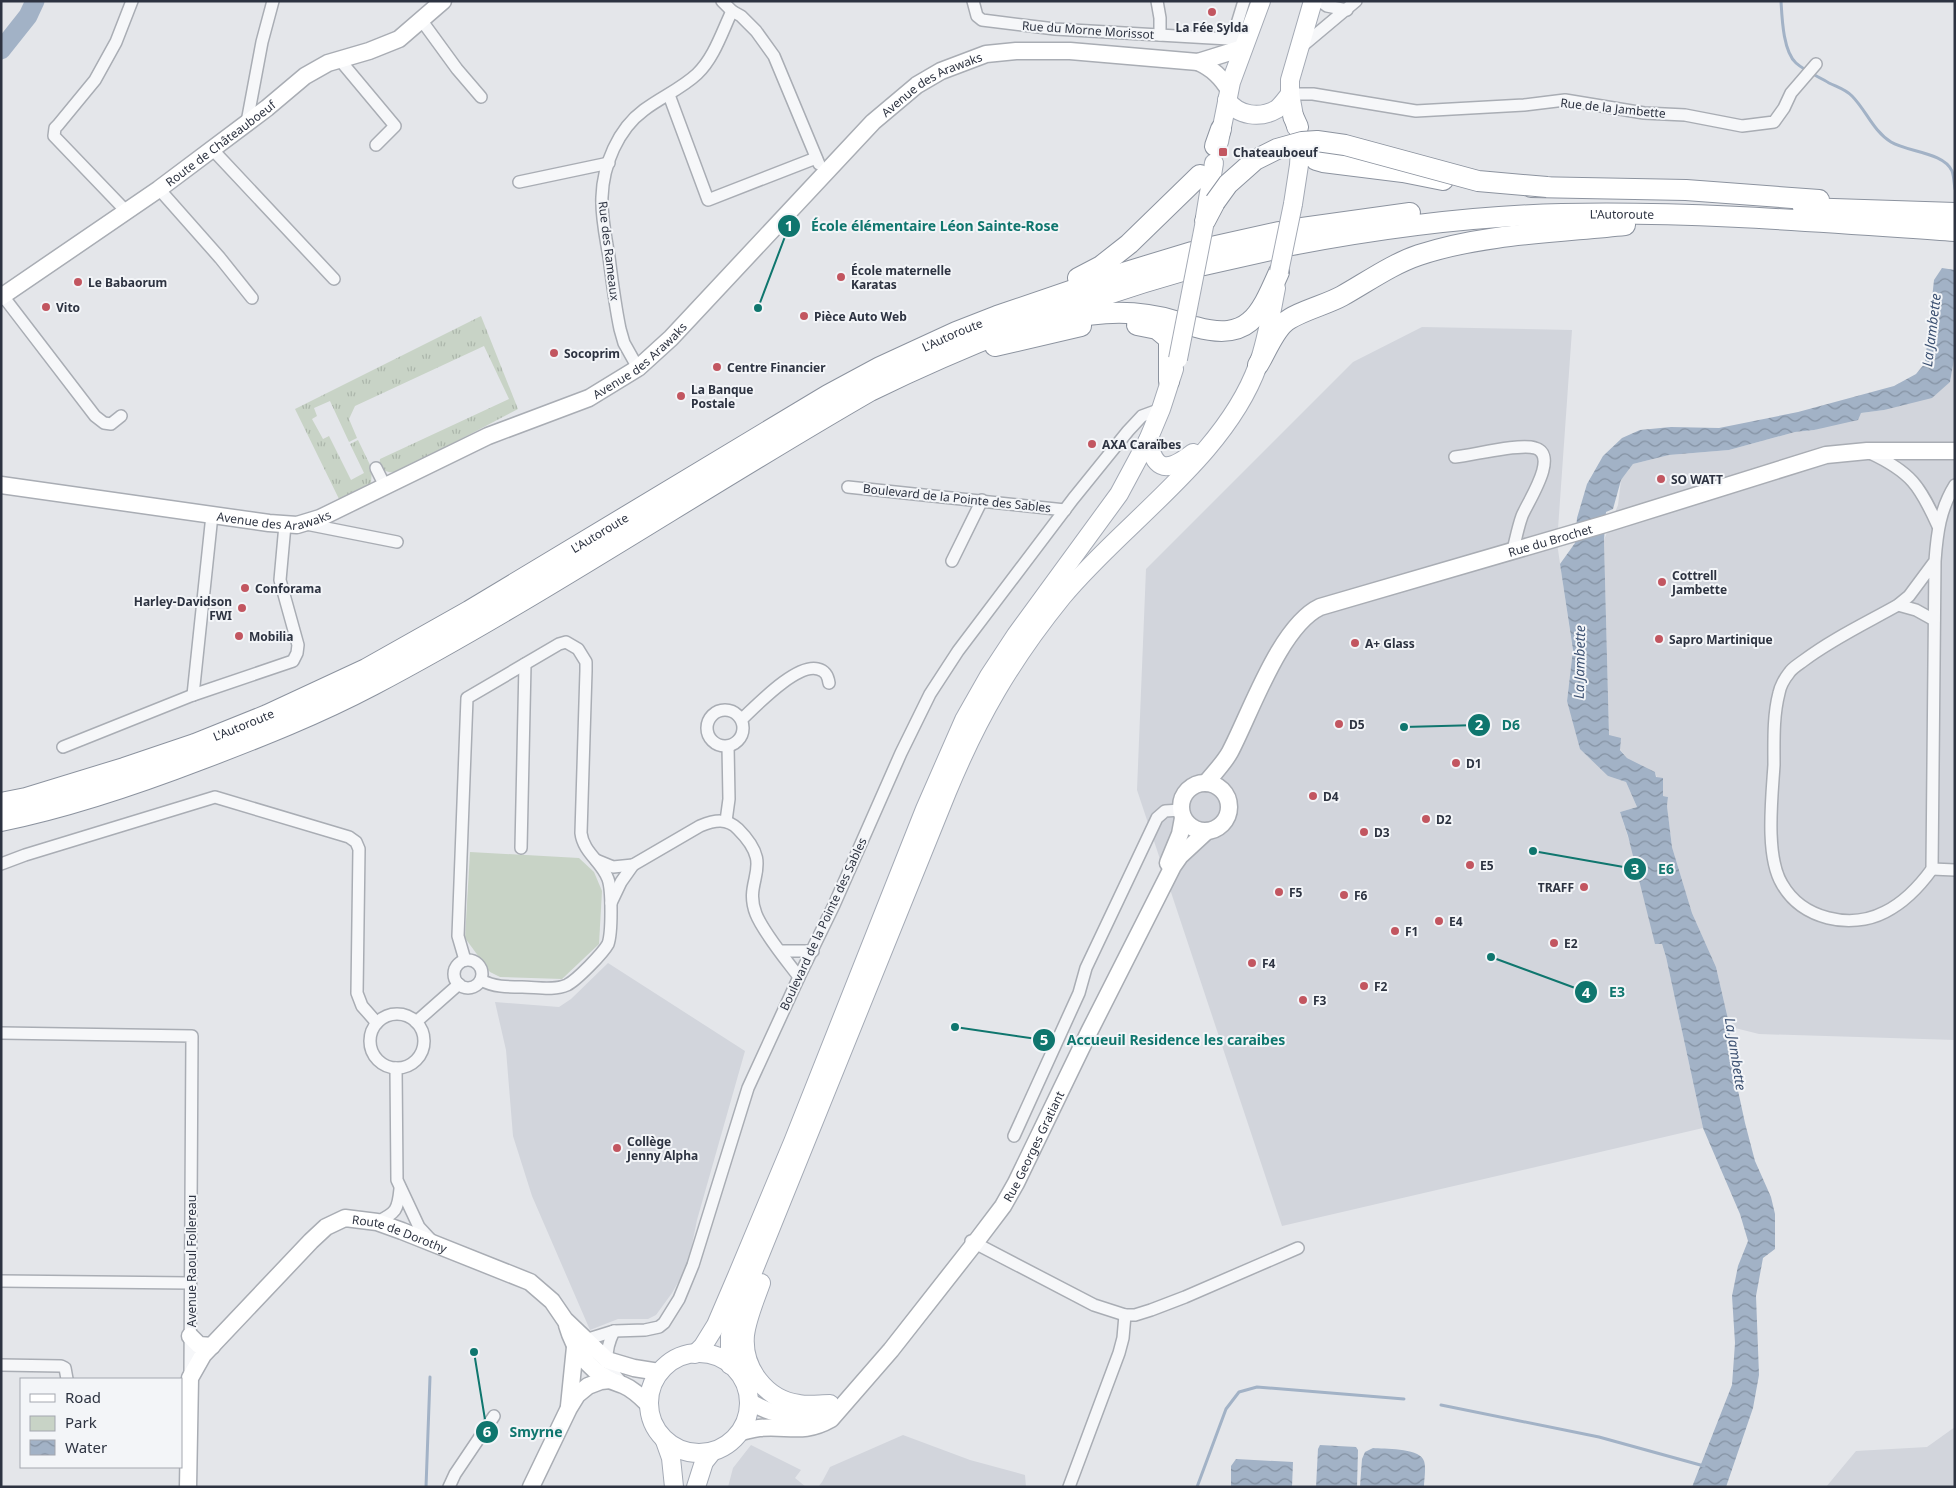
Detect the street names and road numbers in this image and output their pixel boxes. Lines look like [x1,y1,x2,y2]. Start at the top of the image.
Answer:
street label: Rue du Morne Morissot [1021,17,1155,43]
street label: Avenue des Arawaks [877,48,985,120]
street label: Rue de la Jambette [1560,94,1667,122]
street label: Route de Châteauboeuf [162,95,280,190]
street label: Rue des Rameaux [594,200,624,303]
street label: L'Autoroute [1590,205,1655,222]
street label: L'Autoroute [919,314,985,355]
street label: Avenue des Arawaks [589,318,691,402]
street label: Boulevard de la Pointe des Sables [862,480,1052,516]
street label: Avenue des Arawaks [216,505,334,534]
street label: L'Autoroute [567,509,631,556]
street label: Rue du Brochet [1506,520,1595,560]
street label: L'Autoroute [210,704,277,744]
street label: Boulevard de la Pointe des Sables [775,835,871,1013]
street label: Rue Georges Gratiant [999,1087,1068,1205]
street label: Avenue Raoul Follereau [183,1195,200,1327]
street label: Route de Dorothy [351,1210,451,1257]

